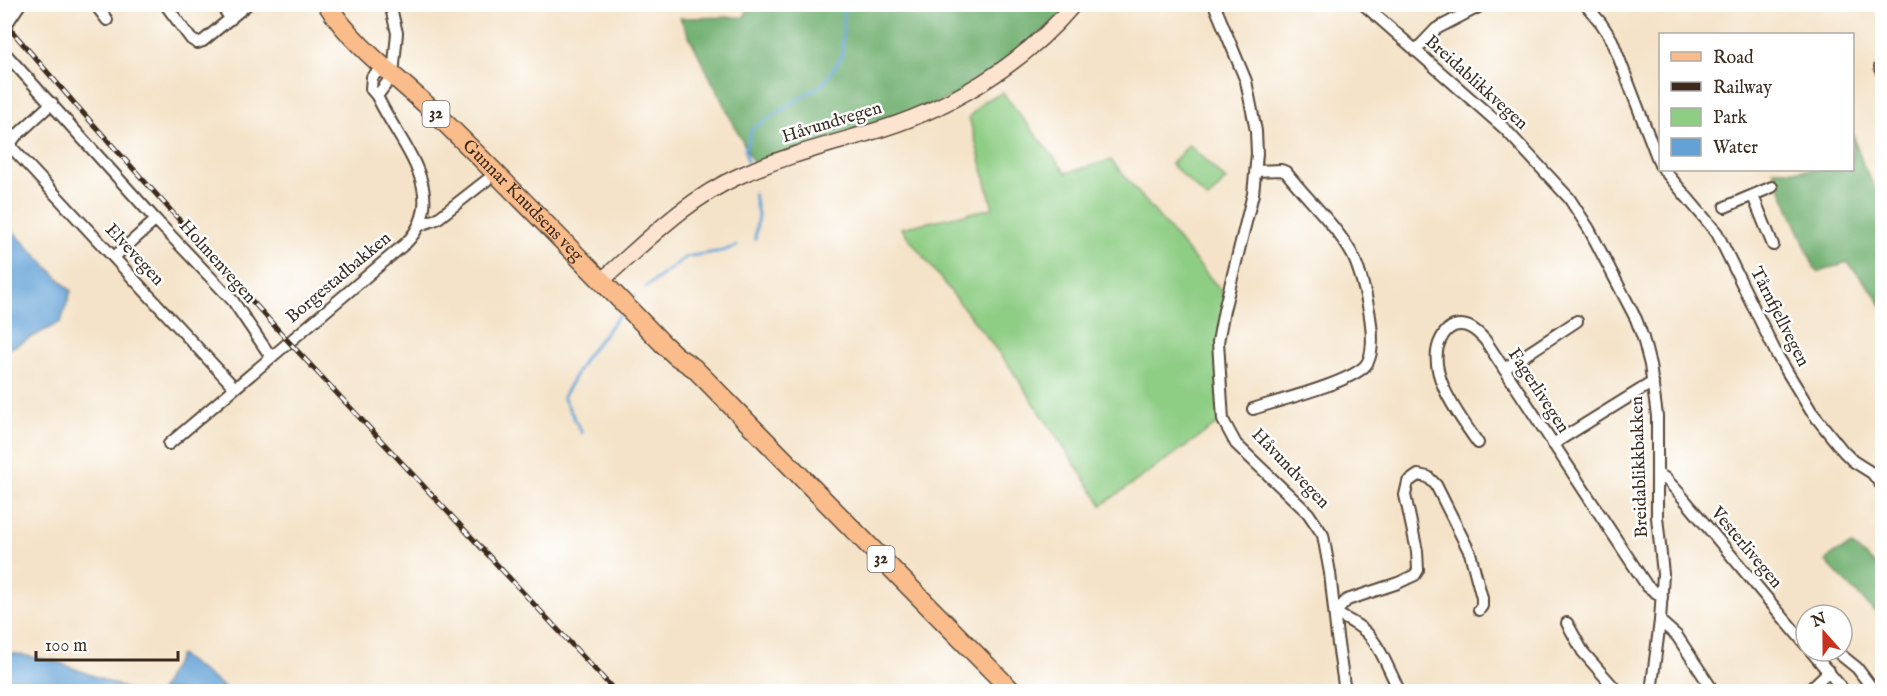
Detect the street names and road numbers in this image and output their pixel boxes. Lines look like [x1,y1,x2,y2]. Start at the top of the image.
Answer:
street label: Breidablikkvegen [1420,31,1533,136]
street label: Håvundvegen [779,97,885,149]
road number: 32 [422,101,450,127]
street label: Gunnar Knudsens veg [457,135,588,267]
street label: Holmenvegen [173,215,261,309]
street label: Elvevegen [99,219,169,291]
street label: Borgestadbakken [282,227,397,329]
street label: Tårnfjellvegen [1744,263,1814,371]
street label: Fagerlivegen [1502,344,1574,438]
street label: Breidablikkbakken [1626,395,1654,538]
street label: Håvundvegen [1246,424,1334,514]
street label: Vesterlivegen [1704,502,1787,594]
road number: 32 [868,546,894,572]

